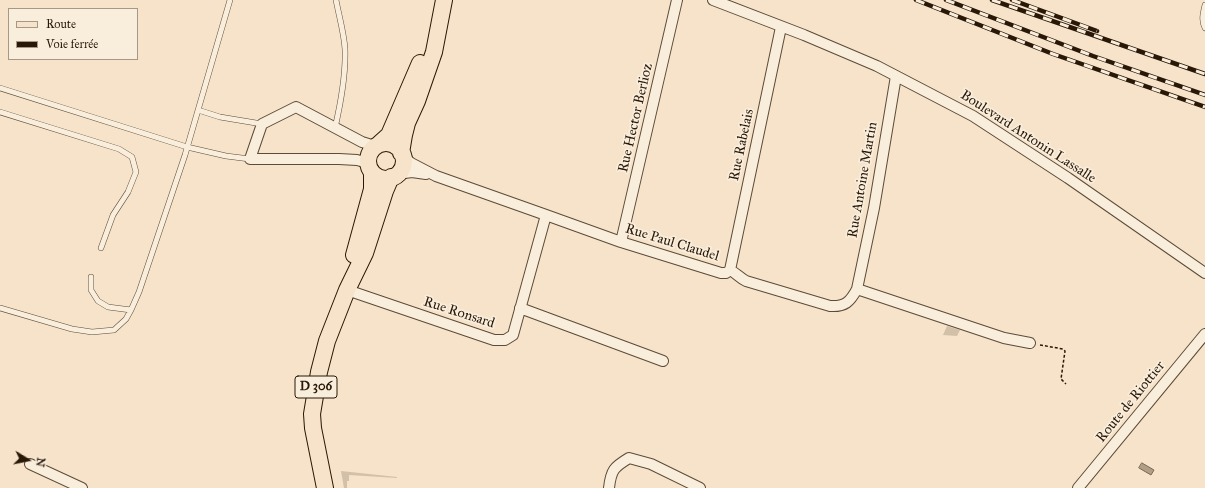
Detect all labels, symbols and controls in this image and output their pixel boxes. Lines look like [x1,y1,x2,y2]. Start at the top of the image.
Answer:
legend [8,8,138,60]
text: Route [46,17,76,31]
text: Voie ferrée [46,37,98,51]
street label: Rue Hector Berlioz [615,62,657,174]
street label: Boulevard Antonin Lassalle [957,87,1099,187]
street label: Rue Rabelais [726,108,758,182]
street label: Rue Antoine Martin [845,121,881,239]
street label: Rue Paul Claudel [623,221,721,265]
street label: Rue Ronsard [421,294,497,332]
street label: Route de Riottier [1093,358,1169,446]
road number: D 306 [295,376,337,398]
north arrow [8,440,48,480]
text: N [33,456,48,468]

